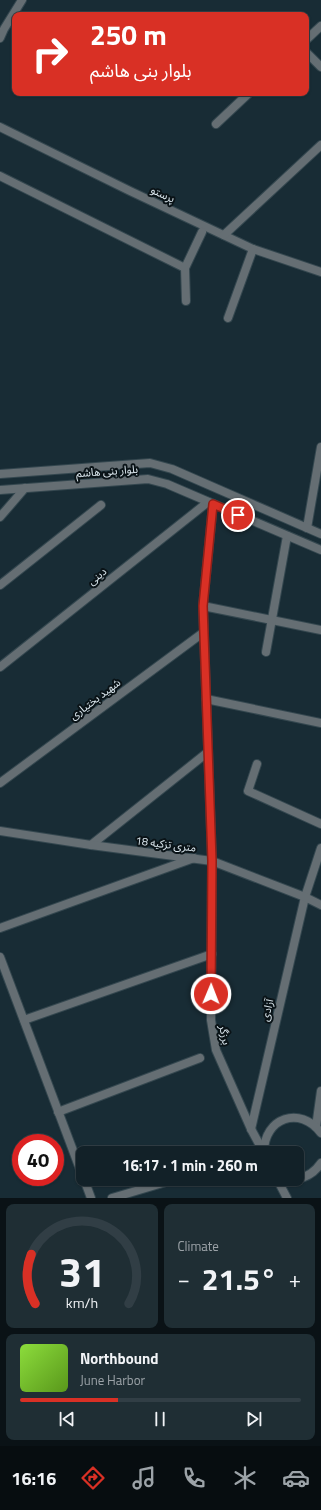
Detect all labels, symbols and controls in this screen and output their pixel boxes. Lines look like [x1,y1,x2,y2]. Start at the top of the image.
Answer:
text: 250 m [90,13,167,56]
icon: right [24,28,76,80]
text: بلوار بنی هاشم [90,57,192,84]
street label: پرستو [148,181,178,207]
street label: بلوار بنی هاشم [75,461,139,482]
pin [221,498,255,532]
icon: arrive [227,504,249,526]
street label: دینی [84,563,110,589]
street label: شهید بختیاری [66,674,124,724]
street label: 18 متری تزکیه [135,832,197,856]
position arrow [190,973,232,1015]
street label: آزادی [257,996,278,1023]
street label: برزگر [215,1023,235,1046]
speed limit sign: 40 [12,1134,64,1186]
text: 16:17 · 1 min · 260 m [122,1154,258,1177]
text: Climate [178,1236,219,1256]
text: 31 [58,1240,105,1303]
text: 21.5° [202,1256,277,1302]
text: − [178,1262,190,1296]
text: + [289,1262,301,1296]
text: km/h [66,1292,98,1314]
text: Northbound [80,1347,159,1370]
text: June Harbor [80,1370,145,1390]
icon: previous [56,1408,78,1430]
icon: pause [149,1408,171,1430]
icon: next [243,1408,265,1430]
icon: directions [79,1464,107,1492]
icon: music [130,1464,158,1492]
icon: phone [180,1464,208,1492]
icon: climate [231,1464,259,1492]
icon: car [282,1464,310,1492]
text: 16:16 [11,1465,56,1492]

